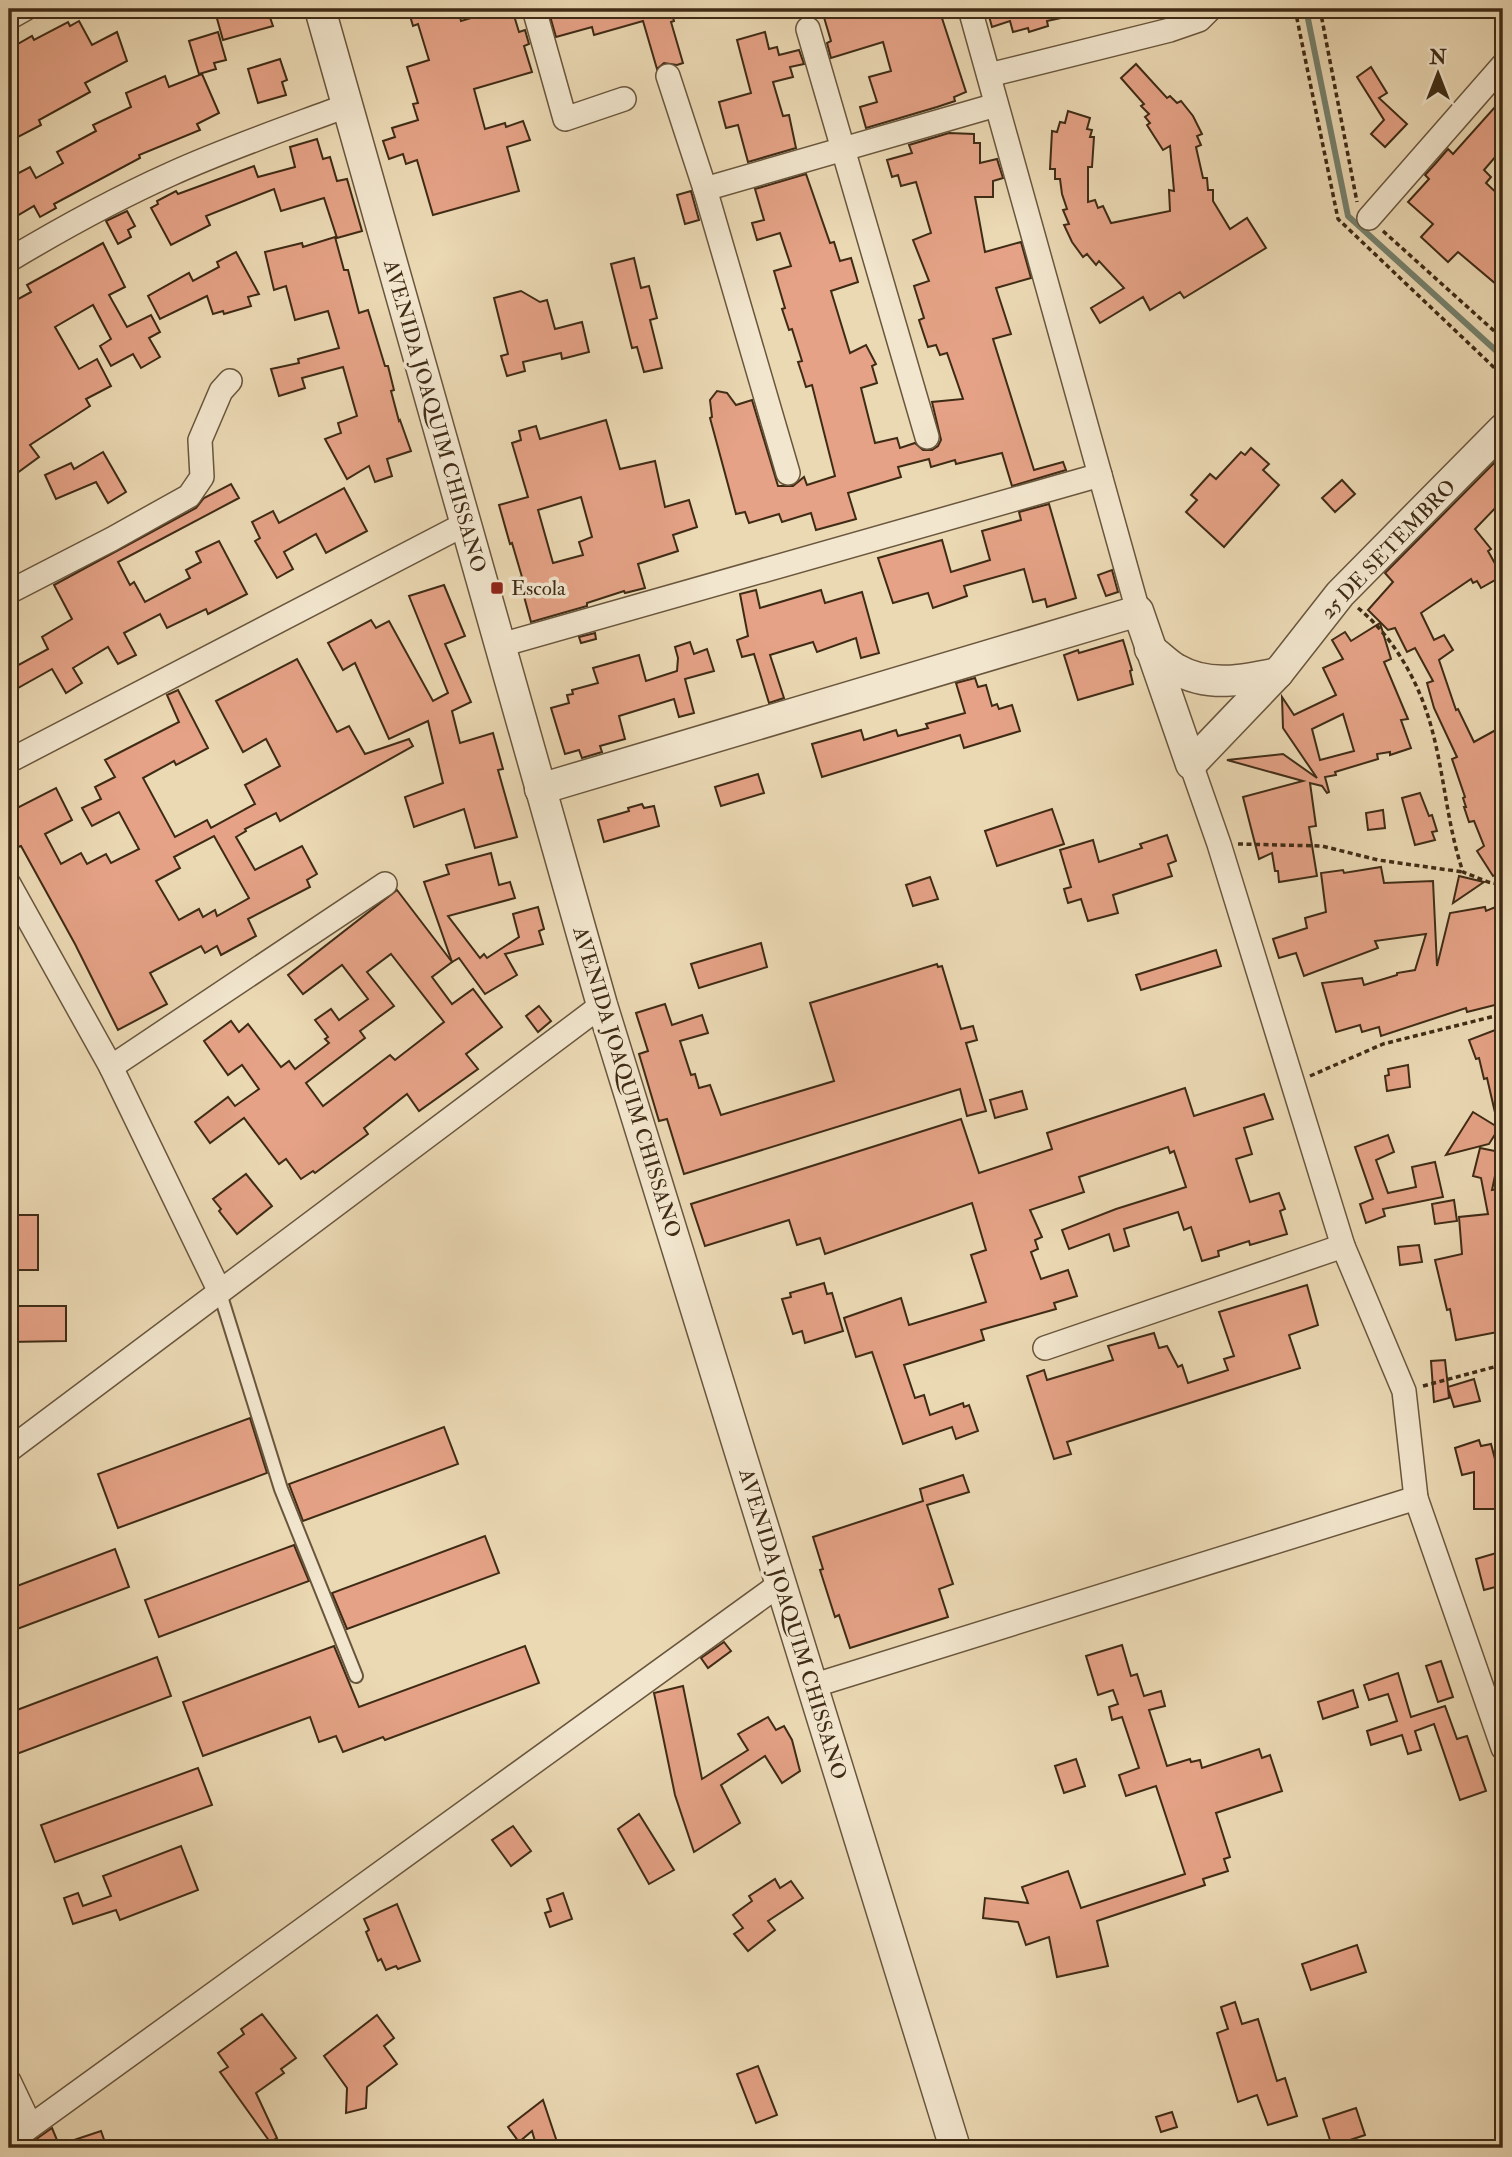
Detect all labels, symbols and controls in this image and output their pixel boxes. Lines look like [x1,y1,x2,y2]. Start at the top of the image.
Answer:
north arrow [1404,38,1474,108]
text: N [1428,46,1447,70]
street label: AVENIDA JOAQUIM CHISSANO [377,256,492,576]
street label: 25 DE SETEMBRO [1315,474,1462,625]
place label: Escola [511,575,566,602]
marker: Escola [489,580,505,596]
street label: AVENIDA JOAQUIM CHISSANO [566,922,687,1241]
street label: AVENIDA JOAQUIM CHISSANO [732,1464,853,1783]

